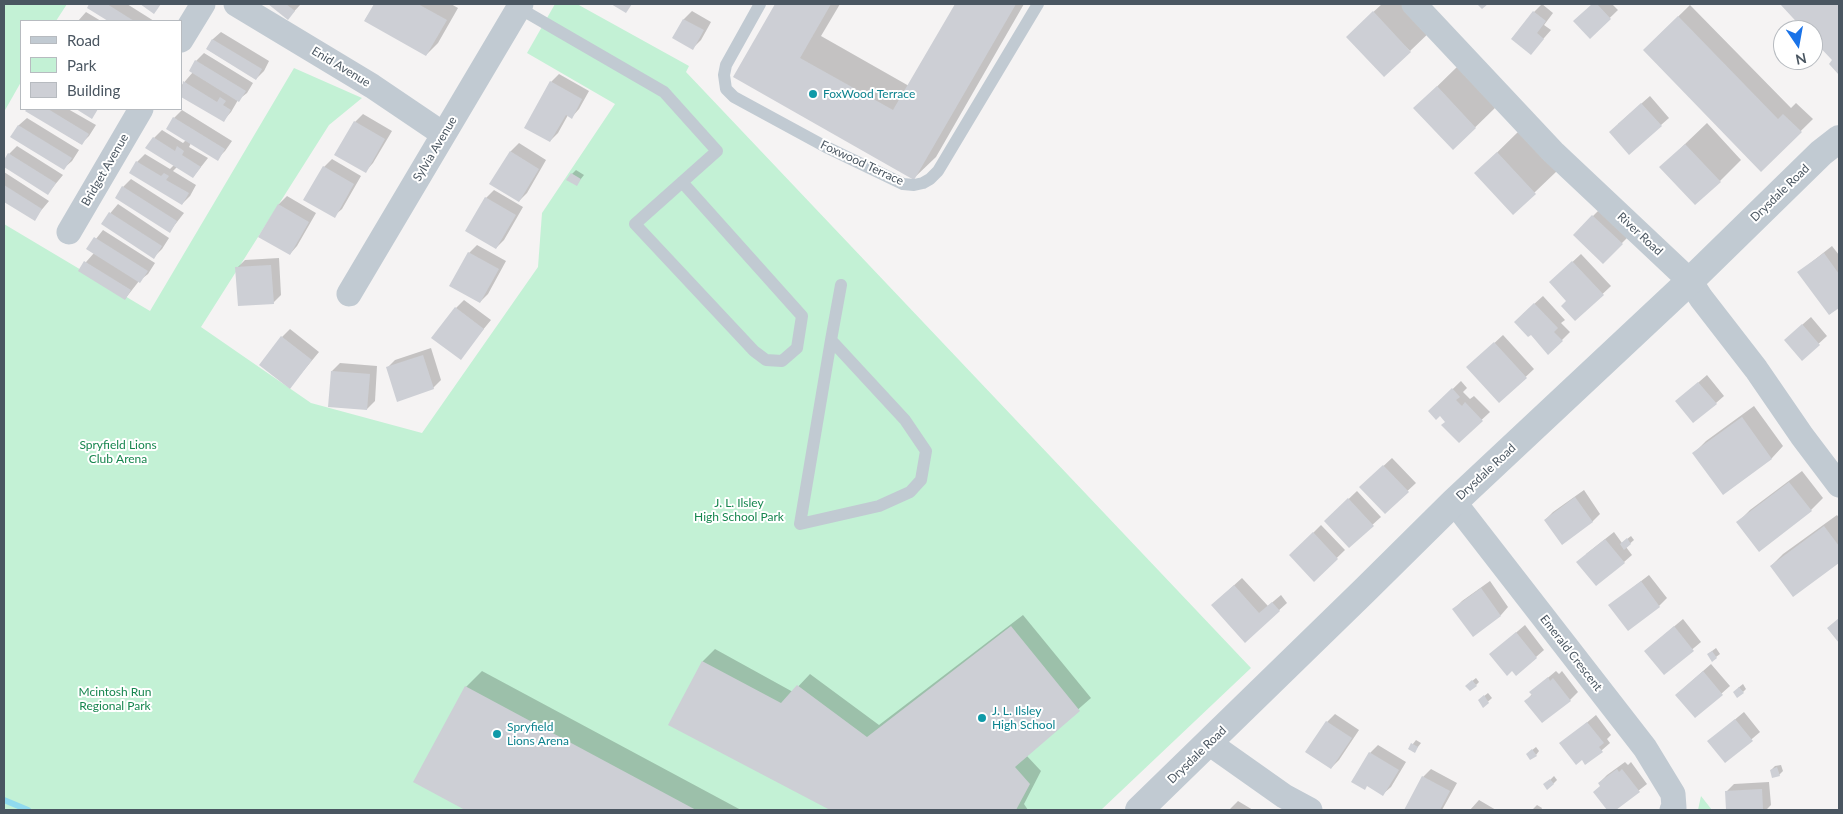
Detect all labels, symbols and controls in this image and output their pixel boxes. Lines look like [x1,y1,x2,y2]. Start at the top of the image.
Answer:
legend [20,20,182,110]
north arrow [1773,20,1823,70]
text: Road [67,31,100,49]
street label: Enid Avenue [309,44,373,90]
text: N [1794,50,1808,69]
text: Park [67,56,96,74]
text: Building [67,81,120,99]
place label: FoxWood Terrace [823,87,915,101]
marker: FoxWood Terrace [807,88,819,100]
street label: Sylvia Avenue [410,114,460,184]
street label: Bridget Avenue [78,131,132,209]
street label: Foxwood Terrace [818,137,906,189]
street label: Drysdale Road [1748,161,1812,225]
street label: River Road [1614,209,1666,259]
park label: Spryfield Lions Club Arena [79,438,157,466]
street label: Drysdale Road [1453,441,1519,503]
park label: J. L. Ilsley High School Park [694,496,784,524]
street label: Emerald Crescent [1537,612,1605,694]
park label: Mcintosh Run Regional Park [79,685,151,713]
place label: J. L. Ilsley High School [992,704,1055,732]
marker: J. L. Ilsley High School [976,712,988,724]
place label: Spryfield Lions Arena [507,720,569,748]
street label: Drysdale Road [1165,723,1229,787]
marker: Spryfield Lions Arena [491,728,503,740]

